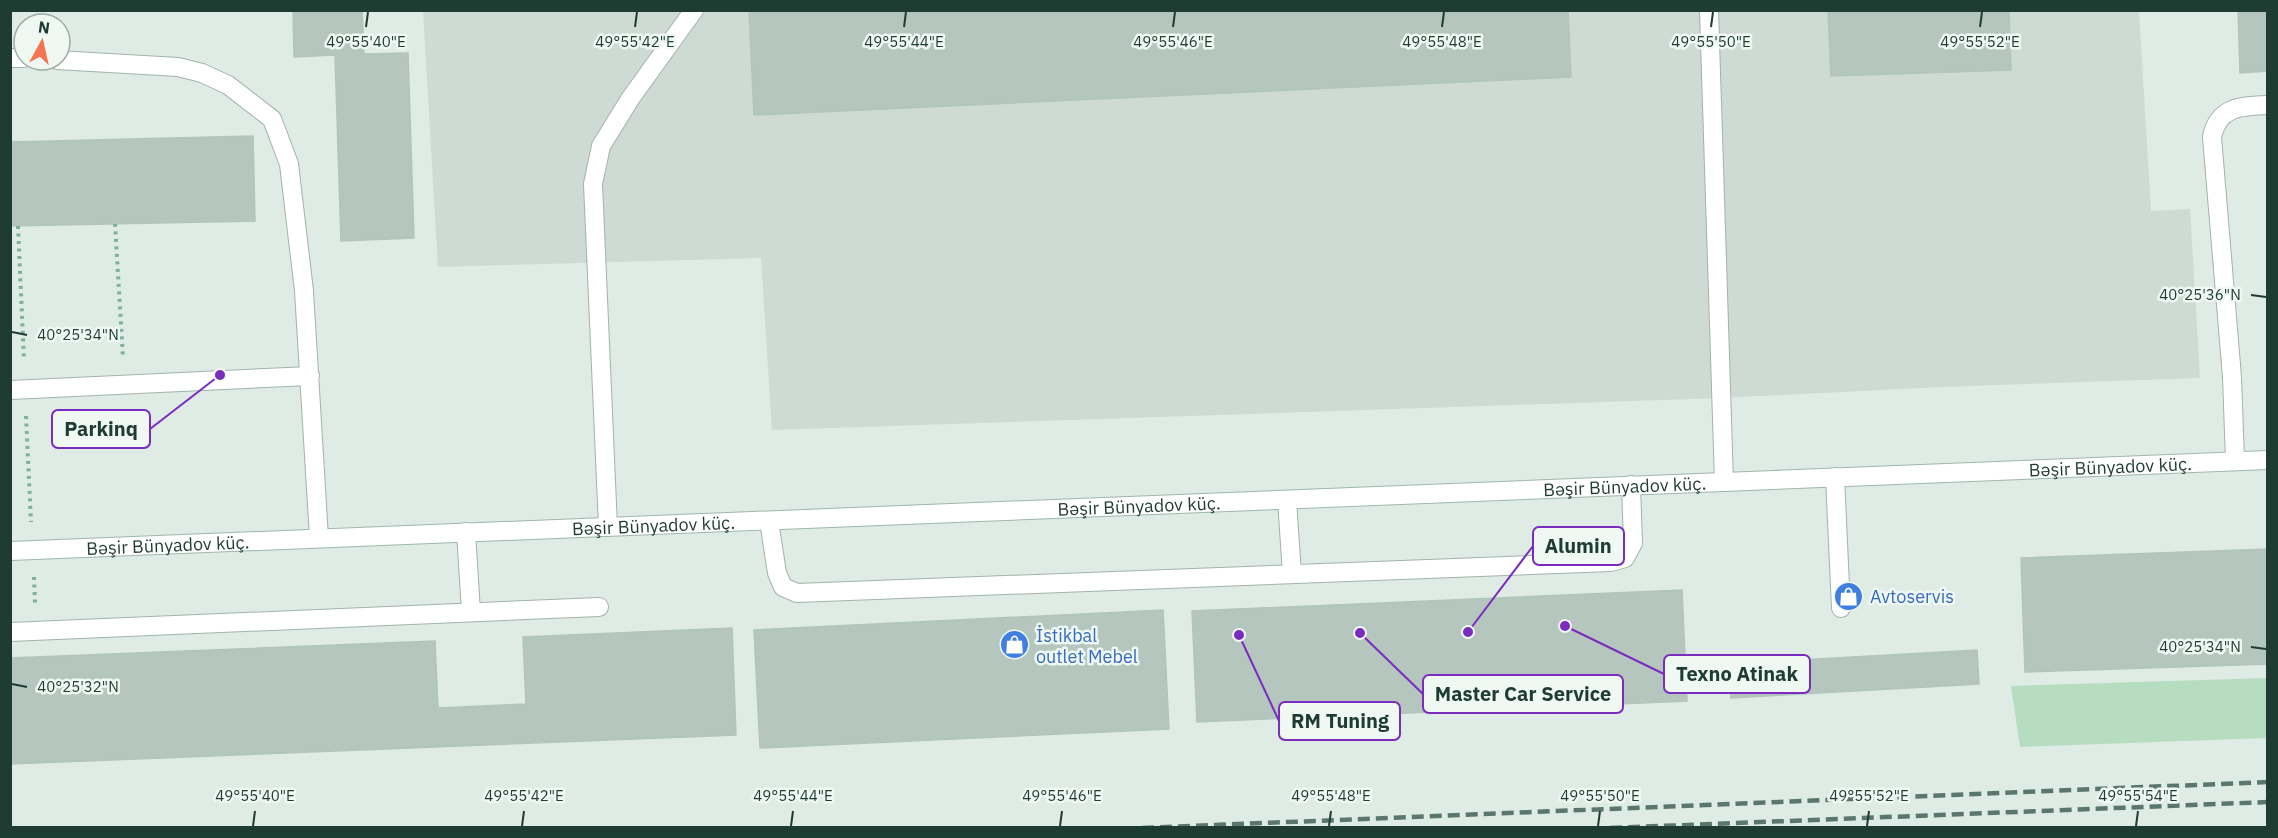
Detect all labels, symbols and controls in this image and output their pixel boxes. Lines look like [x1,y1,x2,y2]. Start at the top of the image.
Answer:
north arrow [12,12,72,72]
text: N [37,16,51,38]
text: 49°55'40"E [326,32,406,51]
text: 49°55'42"E [595,32,675,51]
text: 49°55'44"E [864,32,944,51]
text: 49°55'46"E [1133,32,1213,51]
text: 49°55'48"E [1402,32,1482,51]
text: 49°55'50"E [1671,32,1751,51]
text: 49°55'52"E [1940,32,2020,51]
text: 40°25'36"N [2159,285,2241,304]
text: 40°25'34"N [37,325,119,344]
callout: Parkinq [52,410,150,448]
text: Parkinq [64,415,138,442]
street label: Bəşir Bünyadov küç. [2028,452,2192,481]
street label: Bəşir Bünyadov küç. [1543,471,1707,501]
street label: Bəşir Bünyadov küç. [1057,491,1221,520]
street label: Bəşir Bünyadov küç. [571,510,736,540]
callout: Alumin [1533,527,1624,565]
street label: Bəşir Bünyadov küç. [86,530,250,559]
text: Alumin [1544,532,1612,559]
shop icon: Avtoservis [1833,580,1865,612]
place label: Avtoservis [1870,585,1954,608]
place label: İstikbal outlet Mebel [1036,624,1138,668]
shop icon: İstikbal outlet Mebel [999,629,1031,661]
text: 40°25'34"N [2159,637,2241,656]
callout: Texno Atinak [1664,655,1810,693]
text: Texno Atinak [1676,660,1798,687]
callout: Master Car Service [1423,675,1623,713]
text: 40°25'32"N [37,677,119,696]
text: Master Car Service [1435,680,1611,707]
callout: RM Tuning [1279,702,1400,740]
text: RM Tuning [1291,707,1390,734]
text: 49°55'40"E [215,786,295,805]
text: 49°55'42"E [484,786,564,805]
text: 49°55'44"E [753,786,833,805]
text: 49°55'46"E [1022,786,1102,805]
text: 49°55'48"E [1291,786,1371,805]
text: 49°55'50"E [1560,786,1640,805]
text: 49°55'52"E [1829,786,1909,805]
text: 49°55'54"E [2098,786,2178,805]

